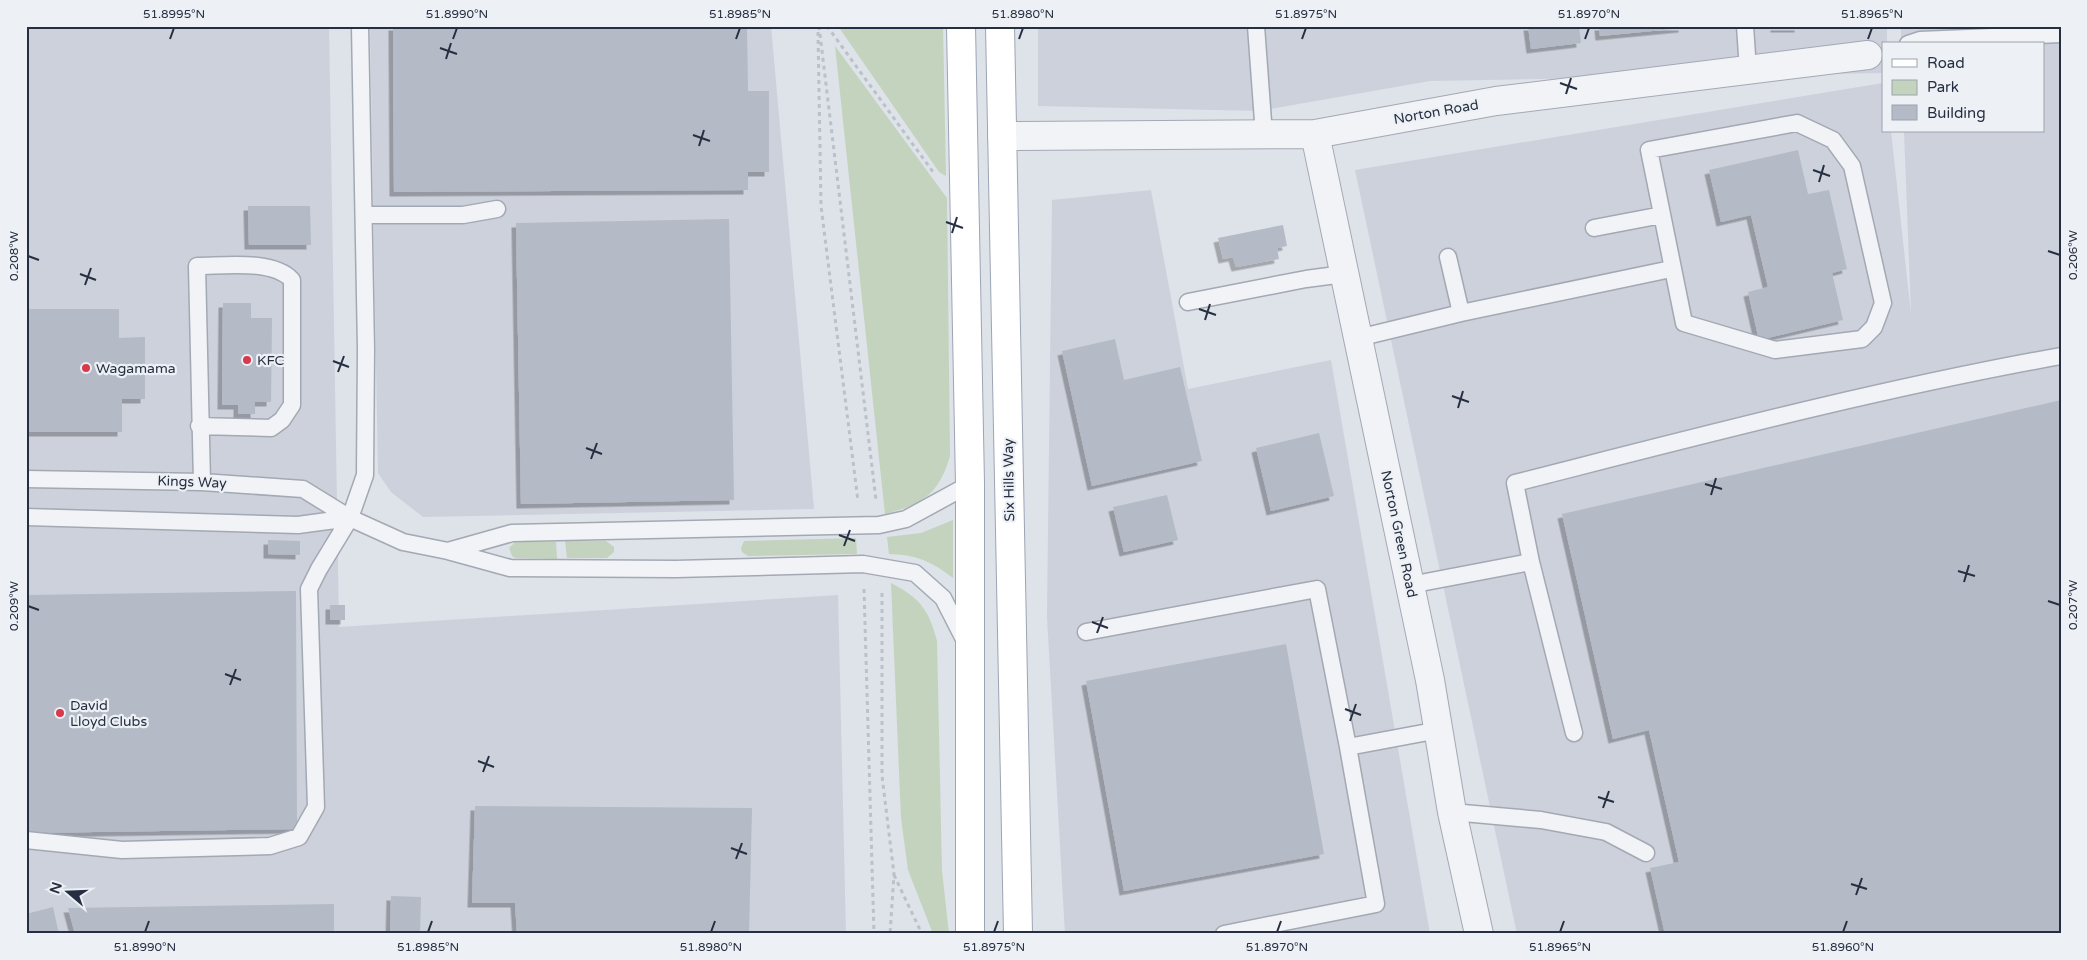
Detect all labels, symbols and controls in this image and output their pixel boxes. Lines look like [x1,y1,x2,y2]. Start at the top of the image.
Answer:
text: 51.8995°N [143,7,205,21]
text: 51.8990°N [426,7,488,21]
text: 51.8985°N [709,7,771,21]
text: 51.8980°N [992,7,1054,21]
text: 51.8975°N [1275,7,1337,21]
text: 51.8970°N [1558,7,1620,21]
text: 51.8965°N [1841,7,1903,21]
legend [1882,42,2044,132]
text: Road [1927,54,1965,72]
text: Park [1927,78,1959,96]
street label: Norton Road [1392,96,1480,128]
text: Building [1927,104,1986,122]
text: 0.206°W [2066,230,2080,280]
text: 0.208°W [7,231,21,281]
place label: KFC [257,352,285,369]
marker: KFC [241,354,253,366]
place label: Wagamama [96,360,176,377]
marker: Wagamama [80,362,92,374]
street label: Six Hills Way [1000,438,1018,522]
street label: Norton Green Road [1377,469,1421,599]
street label: Kings Way [157,472,227,492]
text: 0.207°W [2066,580,2080,630]
text: 0.209°W [7,581,21,631]
place label: David Lloyd Clubs [70,697,147,730]
marker: David Lloyd Clubs [54,707,66,719]
north arrow [42,868,92,918]
text: N [46,880,66,896]
text: 51.8990°N [114,940,176,954]
text: 51.8985°N [397,940,459,954]
text: 51.8980°N [680,940,742,954]
text: 51.8975°N [963,940,1025,954]
text: 51.8970°N [1246,940,1308,954]
text: 51.8965°N [1529,940,1591,954]
text: 51.8960°N [1812,940,1874,954]

